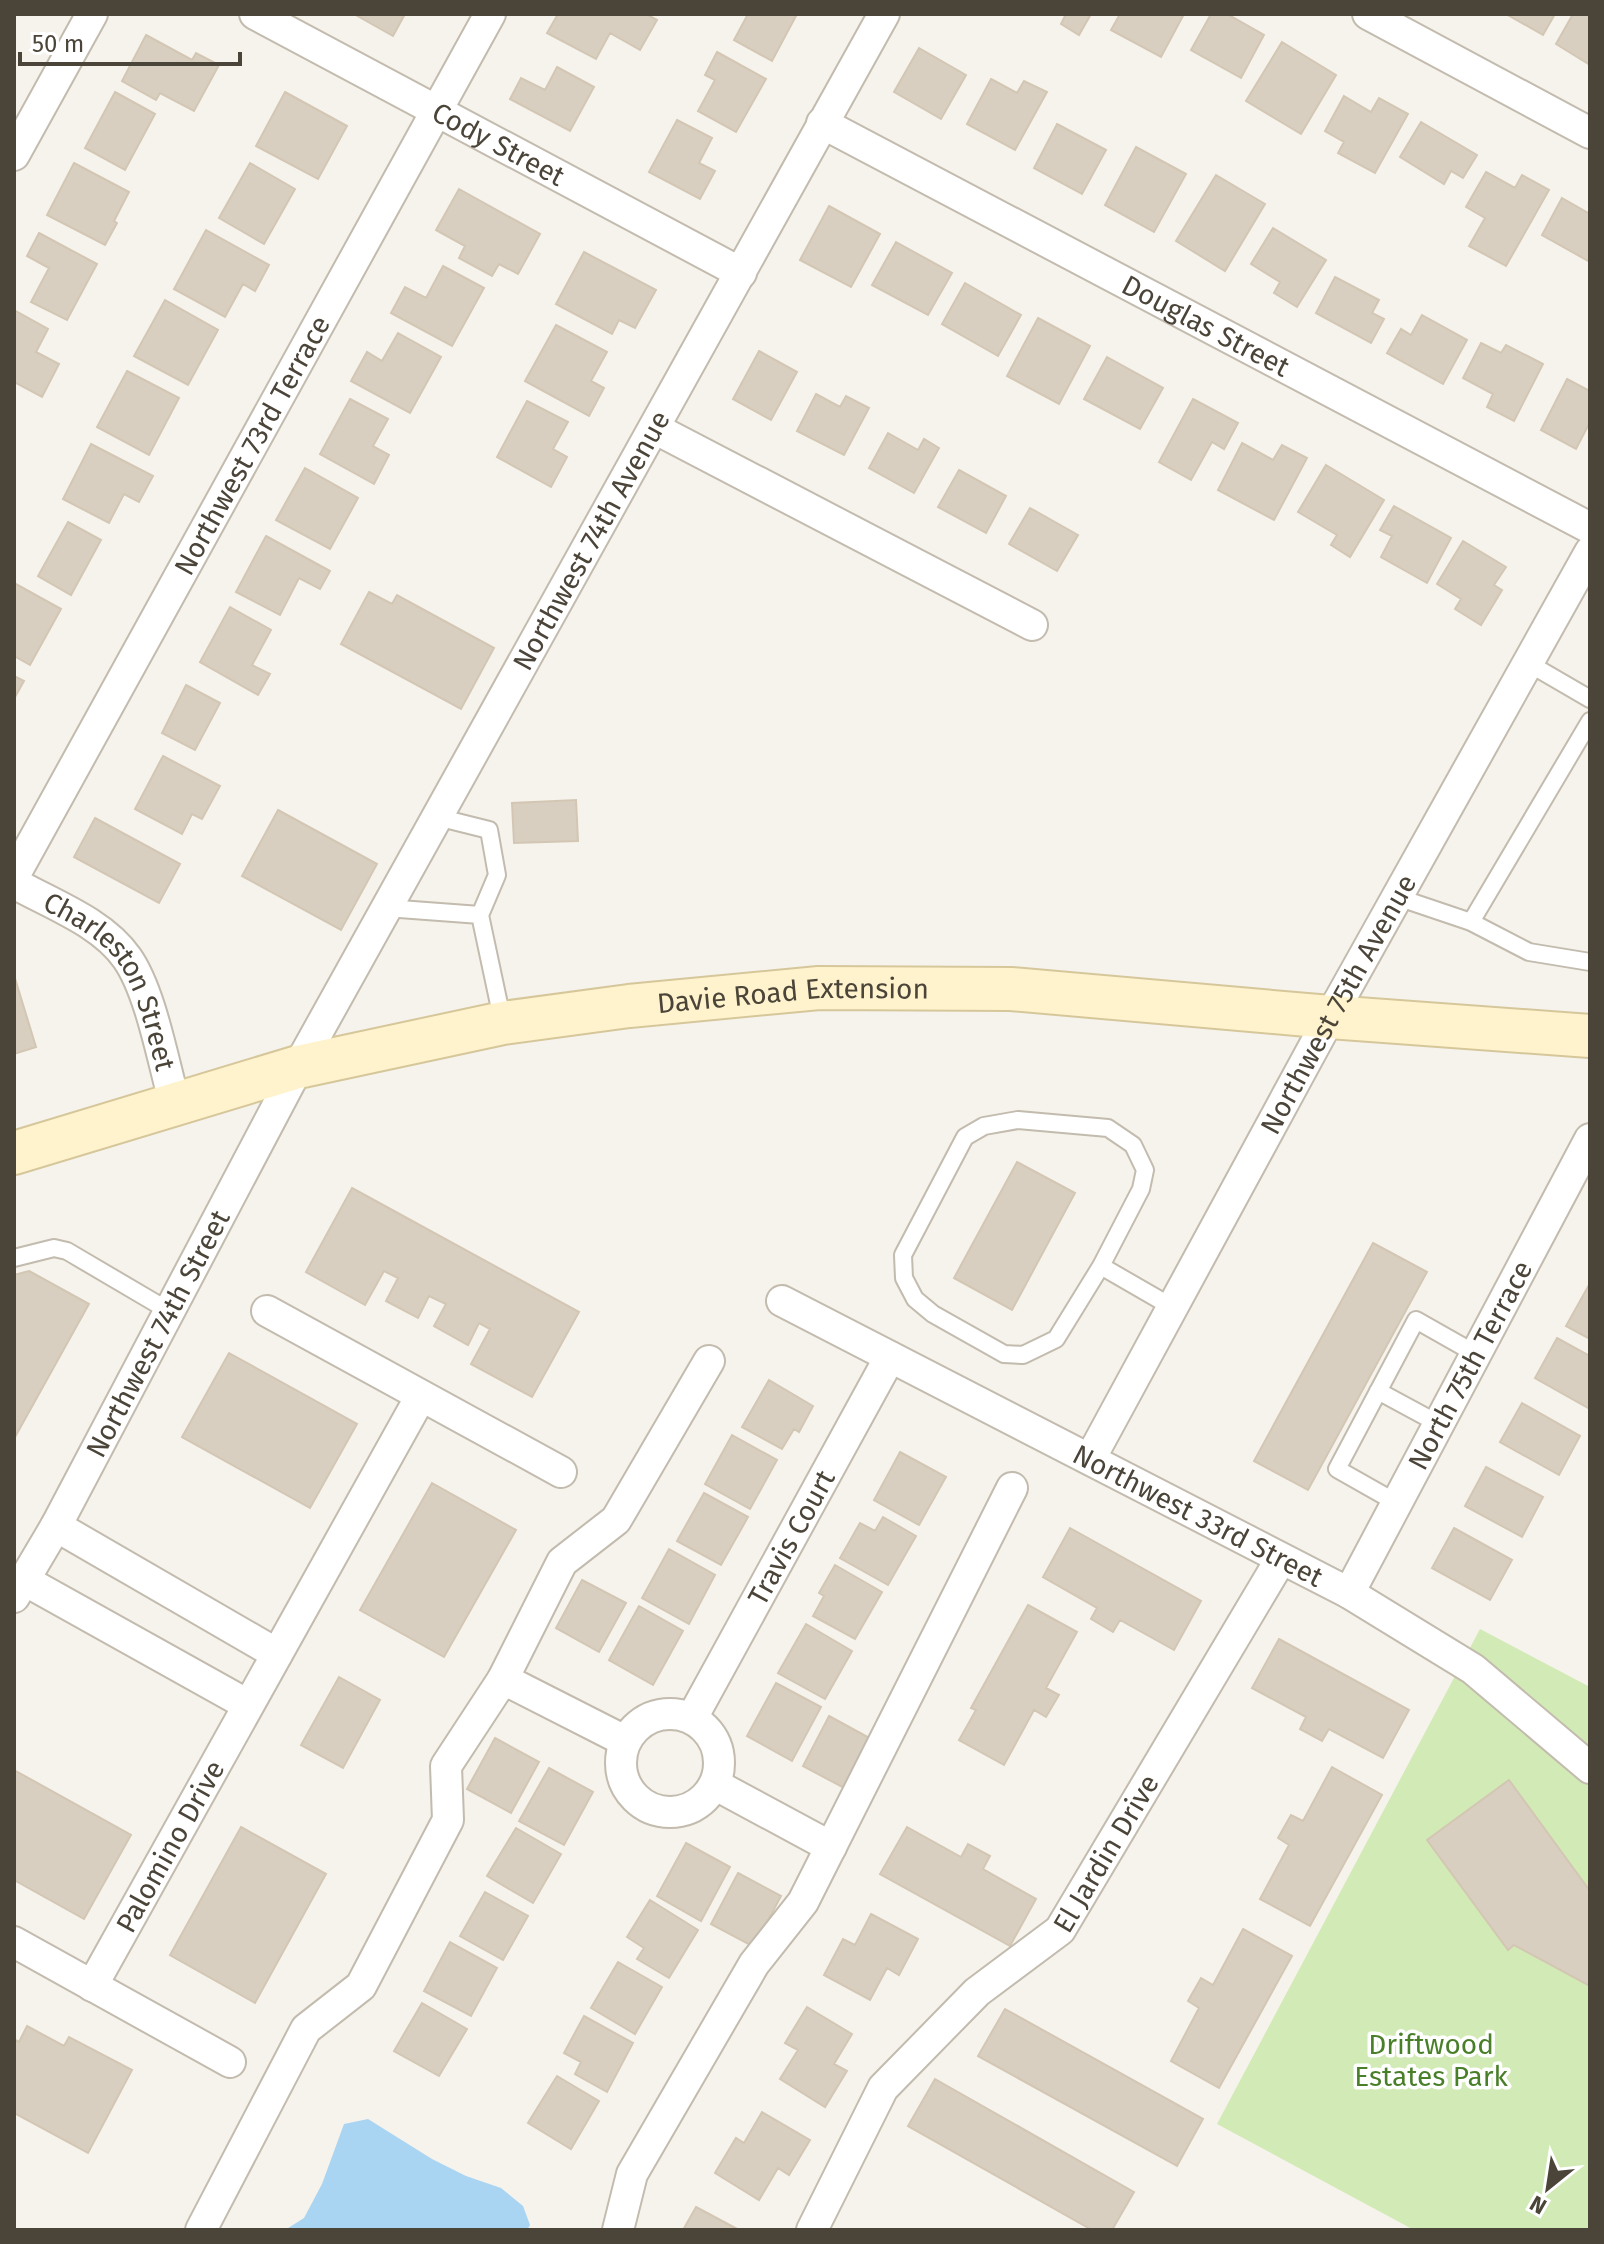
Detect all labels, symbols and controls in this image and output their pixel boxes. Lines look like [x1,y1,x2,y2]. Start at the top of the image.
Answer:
scale bar [20,16,240,66]
text: 50 m [32,30,84,58]
street label: Cody Street [426,95,571,193]
street label: Douglas Street [1116,268,1296,384]
street label: Northwest 73rd Terrace [167,310,337,581]
street label: Northwest 74th Avenue [506,405,677,676]
street label: Northwest 75th Avenue [1254,869,1423,1140]
street label: Charleston Street [38,885,182,1075]
street label: Davie Road Extension [655,972,929,1020]
street label: Northwest 74th Street [79,1204,237,1463]
street label: North 75th Terrace [1401,1255,1539,1476]
street label: Northwest 33rd Street [1067,1438,1329,1594]
street label: Travis Court [741,1464,842,1611]
street label: Palomino Drive [109,1755,232,1938]
street label: El Jardin Drive [1046,1768,1166,1939]
park label: Driftwood Estates Park [1354,2028,1508,2093]
north arrow [1508,2148,1588,2228]
text: N [1525,2190,1551,2220]

